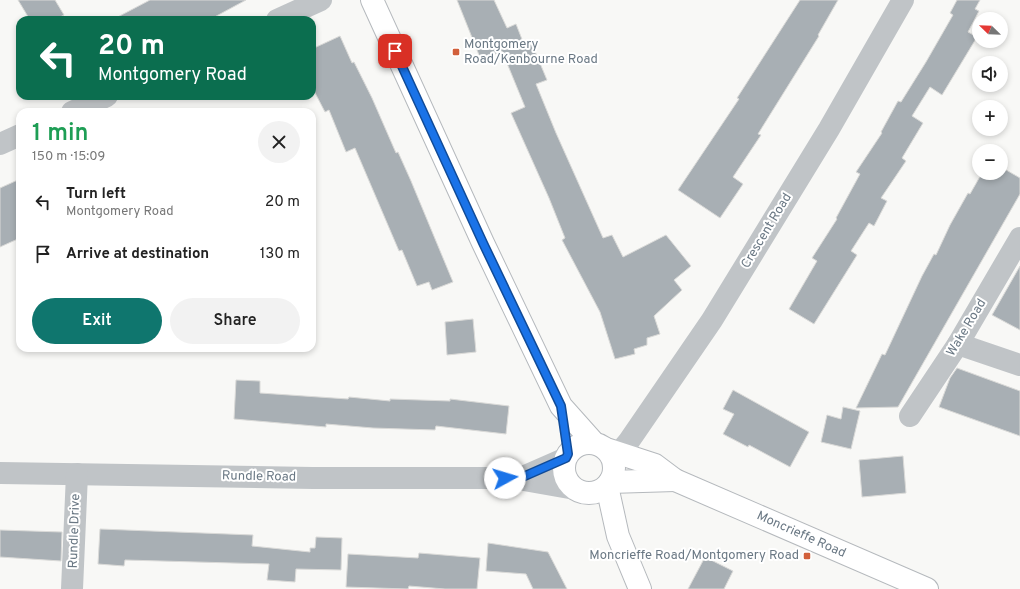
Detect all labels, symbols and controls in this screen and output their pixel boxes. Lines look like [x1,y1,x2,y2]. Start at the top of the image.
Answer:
north arrow [972,12,1008,48]
map controls [972,12,1008,180]
text: 20 m [98,29,165,65]
icon: left [32,32,84,84]
pin [378,34,412,68]
place label: Montgomery Road/Kenbourne Road [464,37,598,68]
icon: arrive [384,40,406,62]
marker: Montgomery Road/Kenbourne Road [451,47,461,57]
button: sound [972,56,1008,92]
text: Montgomery Road [98,64,247,87]
button: + [972,100,1008,136]
text: 1 min [32,119,89,149]
button: close [258,121,300,163]
button: − [972,144,1008,180]
text: 150 m · 15:09 [32,149,105,165]
text: Turn left [66,185,126,204]
street label: Crescent Road [738,190,796,272]
icon: left [32,191,54,213]
text: 20 m [265,193,300,212]
text: Montgomery Road [66,204,174,220]
icon: arrive [32,243,54,265]
text: Arrive at destination [66,245,209,264]
text: 130 m [260,245,300,264]
street label: Wake Road [944,296,990,360]
button: Exit [32,298,162,344]
button: Share [170,298,300,344]
position arrow [484,457,526,499]
street label: Rundle Road [222,468,296,486]
street label: Rundle Drive [66,493,84,569]
street label: Moncrieffe Road [754,508,848,562]
place label: Moncrieffe Road/Montgomery Road [589,548,799,564]
marker: Moncrieffe Road/Montgomery Road [802,551,812,561]

